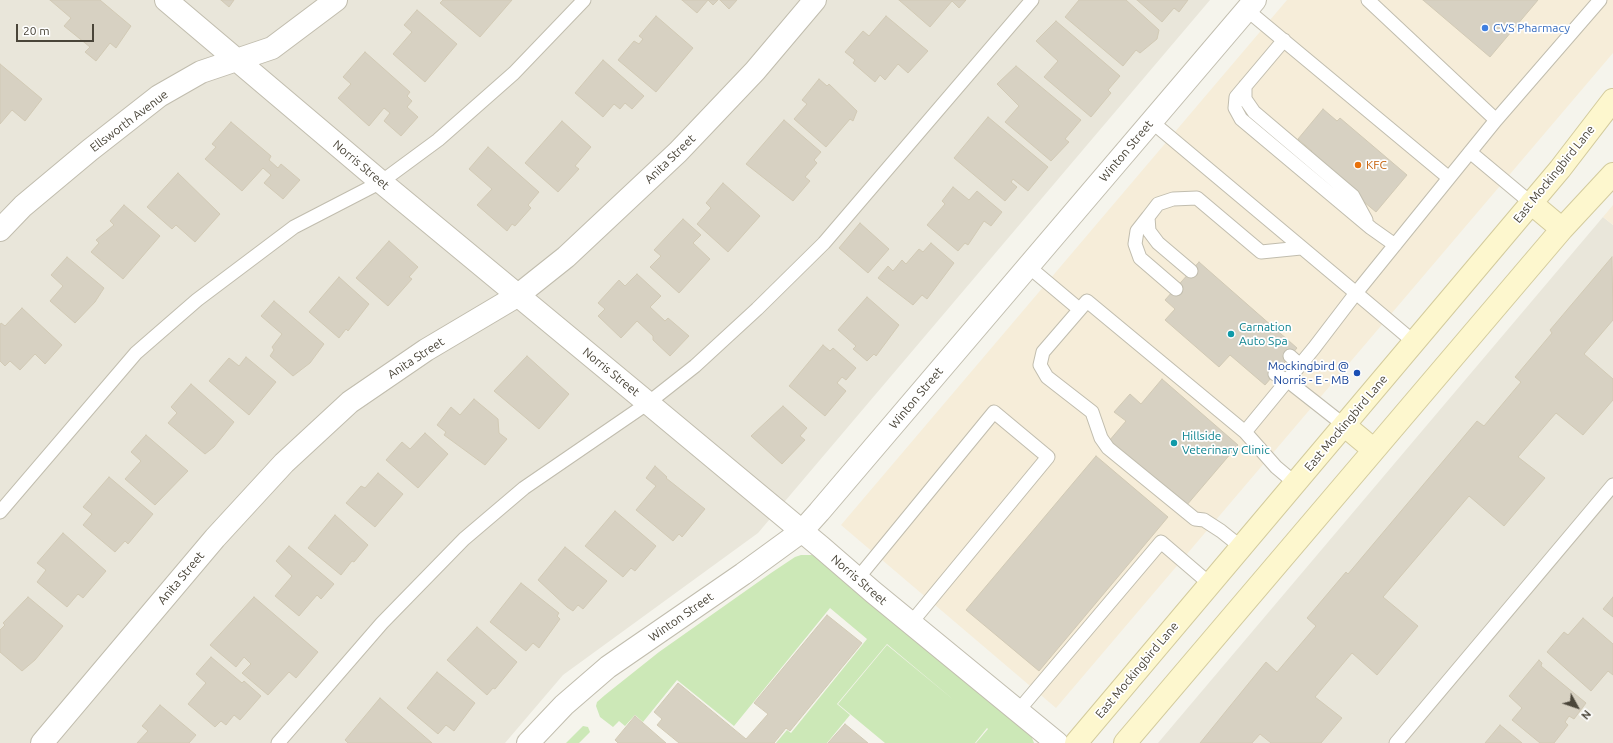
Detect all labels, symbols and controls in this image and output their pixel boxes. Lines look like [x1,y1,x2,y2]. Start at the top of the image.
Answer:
scale bar [18,16,96,42]
place label: CVS Pharmacy [1493,21,1570,35]
marker: CVS Pharmacy [1480,23,1490,33]
text: 20 m [23,24,50,37]
street label: Ellsworth Avenue [87,87,171,155]
street label: Winton Street [1096,117,1156,185]
street label: East Mockingbird Lane [1510,122,1598,226]
street label: Anita Street [642,131,698,187]
street label: Norris Street [330,137,392,193]
place label: KFC [1366,158,1387,172]
marker: KFC [1353,160,1363,170]
place label: Carnation Auto Spa [1239,320,1292,348]
marker: Carnation Auto Spa [1226,329,1236,339]
street label: Anita Street [385,334,447,382]
street label: Norris Street [580,345,642,399]
place label: Mockingbird @ Norris - E - MB [1268,359,1349,387]
street label: Winton Street [886,364,946,432]
marker: Mockingbird @ Norris - E - MB [1352,368,1362,378]
street label: East Mockingbird Lane [1301,372,1391,474]
place label: Hillside Veterinary Clinic [1182,429,1270,457]
marker: Hillside Veterinary Clinic [1169,438,1179,448]
street label: Anita Street [155,549,207,607]
street label: Norris Street [828,552,890,608]
street label: Winton Street [646,589,716,645]
street label: East Mockingbird Lane [1092,619,1182,721]
north arrow [1557,687,1597,727]
text: N [1579,708,1593,722]

